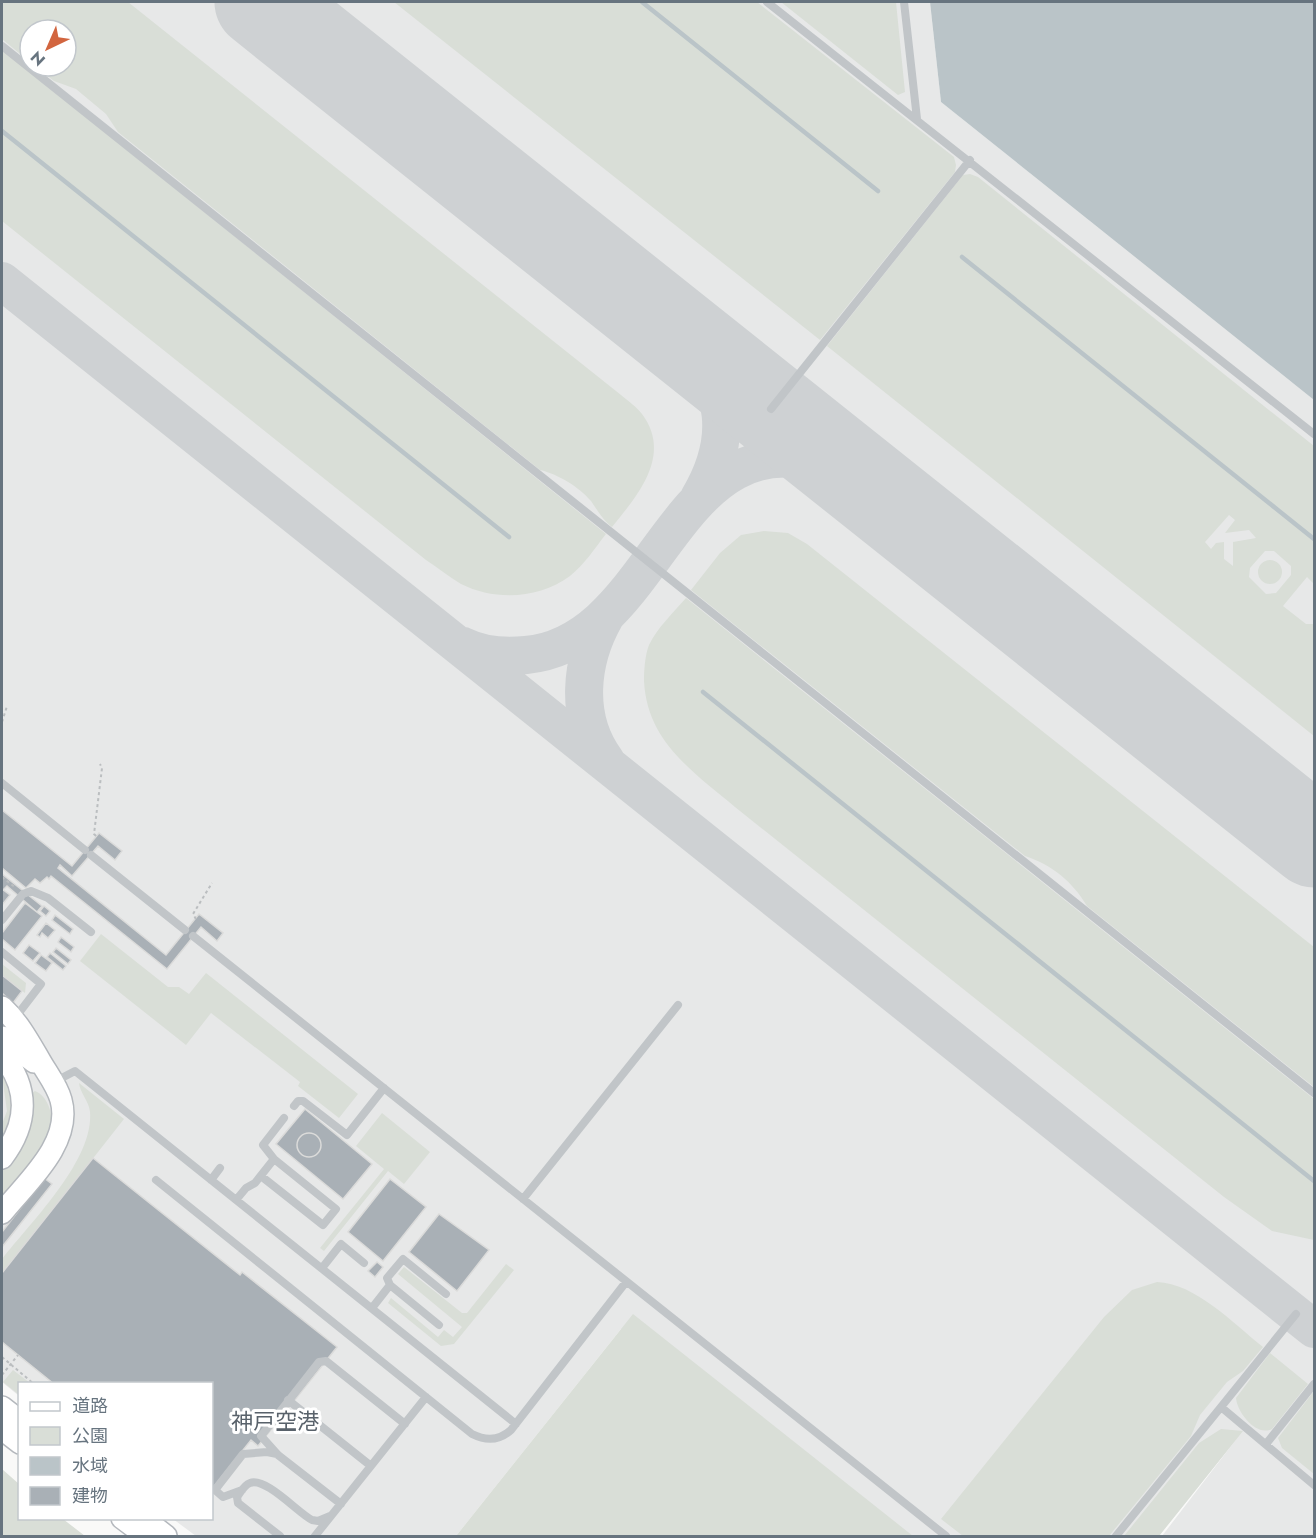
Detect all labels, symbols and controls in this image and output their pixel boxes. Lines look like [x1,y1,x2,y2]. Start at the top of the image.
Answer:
north arrow [18,18,78,78]
text: N [25,46,50,71]
legend [18,1382,213,1520]
text: 道路 [72,1393,108,1419]
district label: 神戸空港 [231,1405,319,1437]
text: 公園 [72,1423,108,1449]
text: 水域 [72,1453,108,1479]
text: 建物 [72,1483,108,1509]

